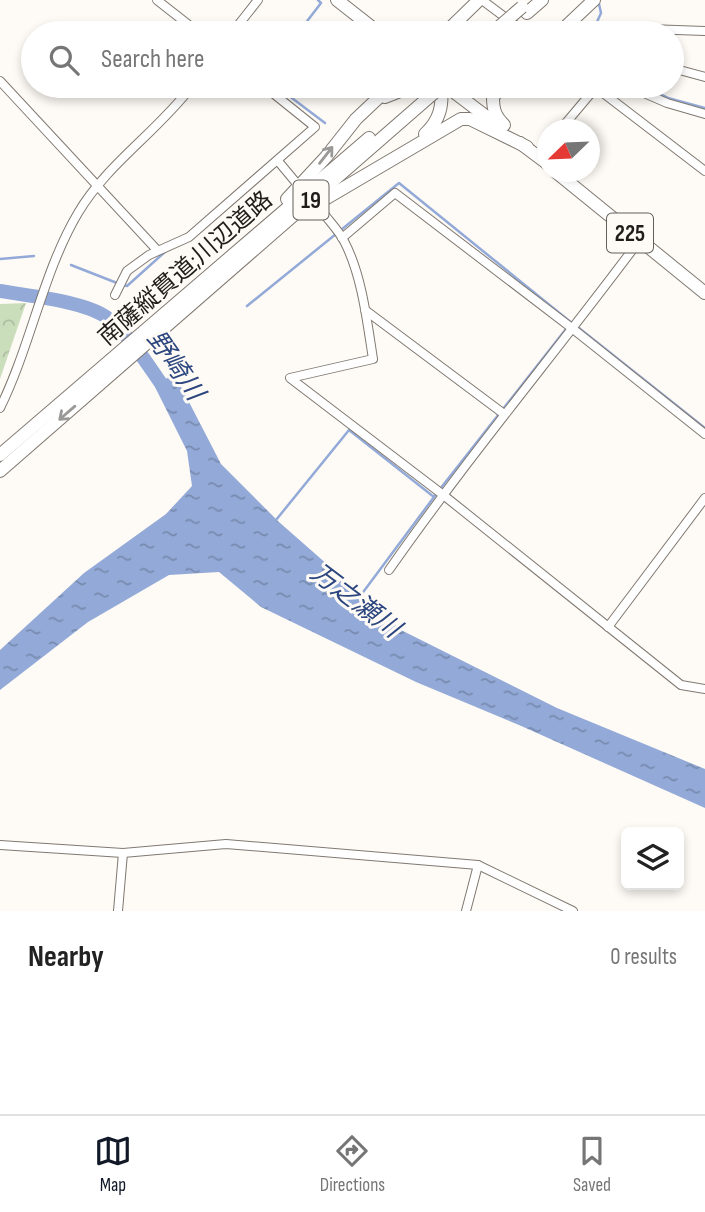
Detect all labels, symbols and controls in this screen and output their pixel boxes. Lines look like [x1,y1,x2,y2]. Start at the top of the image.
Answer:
search box [21,21,684,98]
icon: search [45,41,83,79]
text: Search here [101,44,204,75]
north arrow [537,119,600,182]
one-way arrow [319,147,334,165]
road number: 19 [294,181,328,220]
street label: 南薩縦貫道;川辺道路 [93,185,278,352]
road number: 225 [607,214,653,252]
water label: 野崎川 [140,325,212,409]
one-way arrow [58,405,76,421]
water label: 万之瀬川 [304,558,408,647]
map controls [621,827,684,890]
button: layers [621,827,684,890]
text: Nearby [28,939,104,975]
text: 0 results [610,943,677,971]
tab: Map [94,1132,132,1197]
tab: Directions [320,1132,385,1197]
tab: Saved [573,1132,611,1197]

